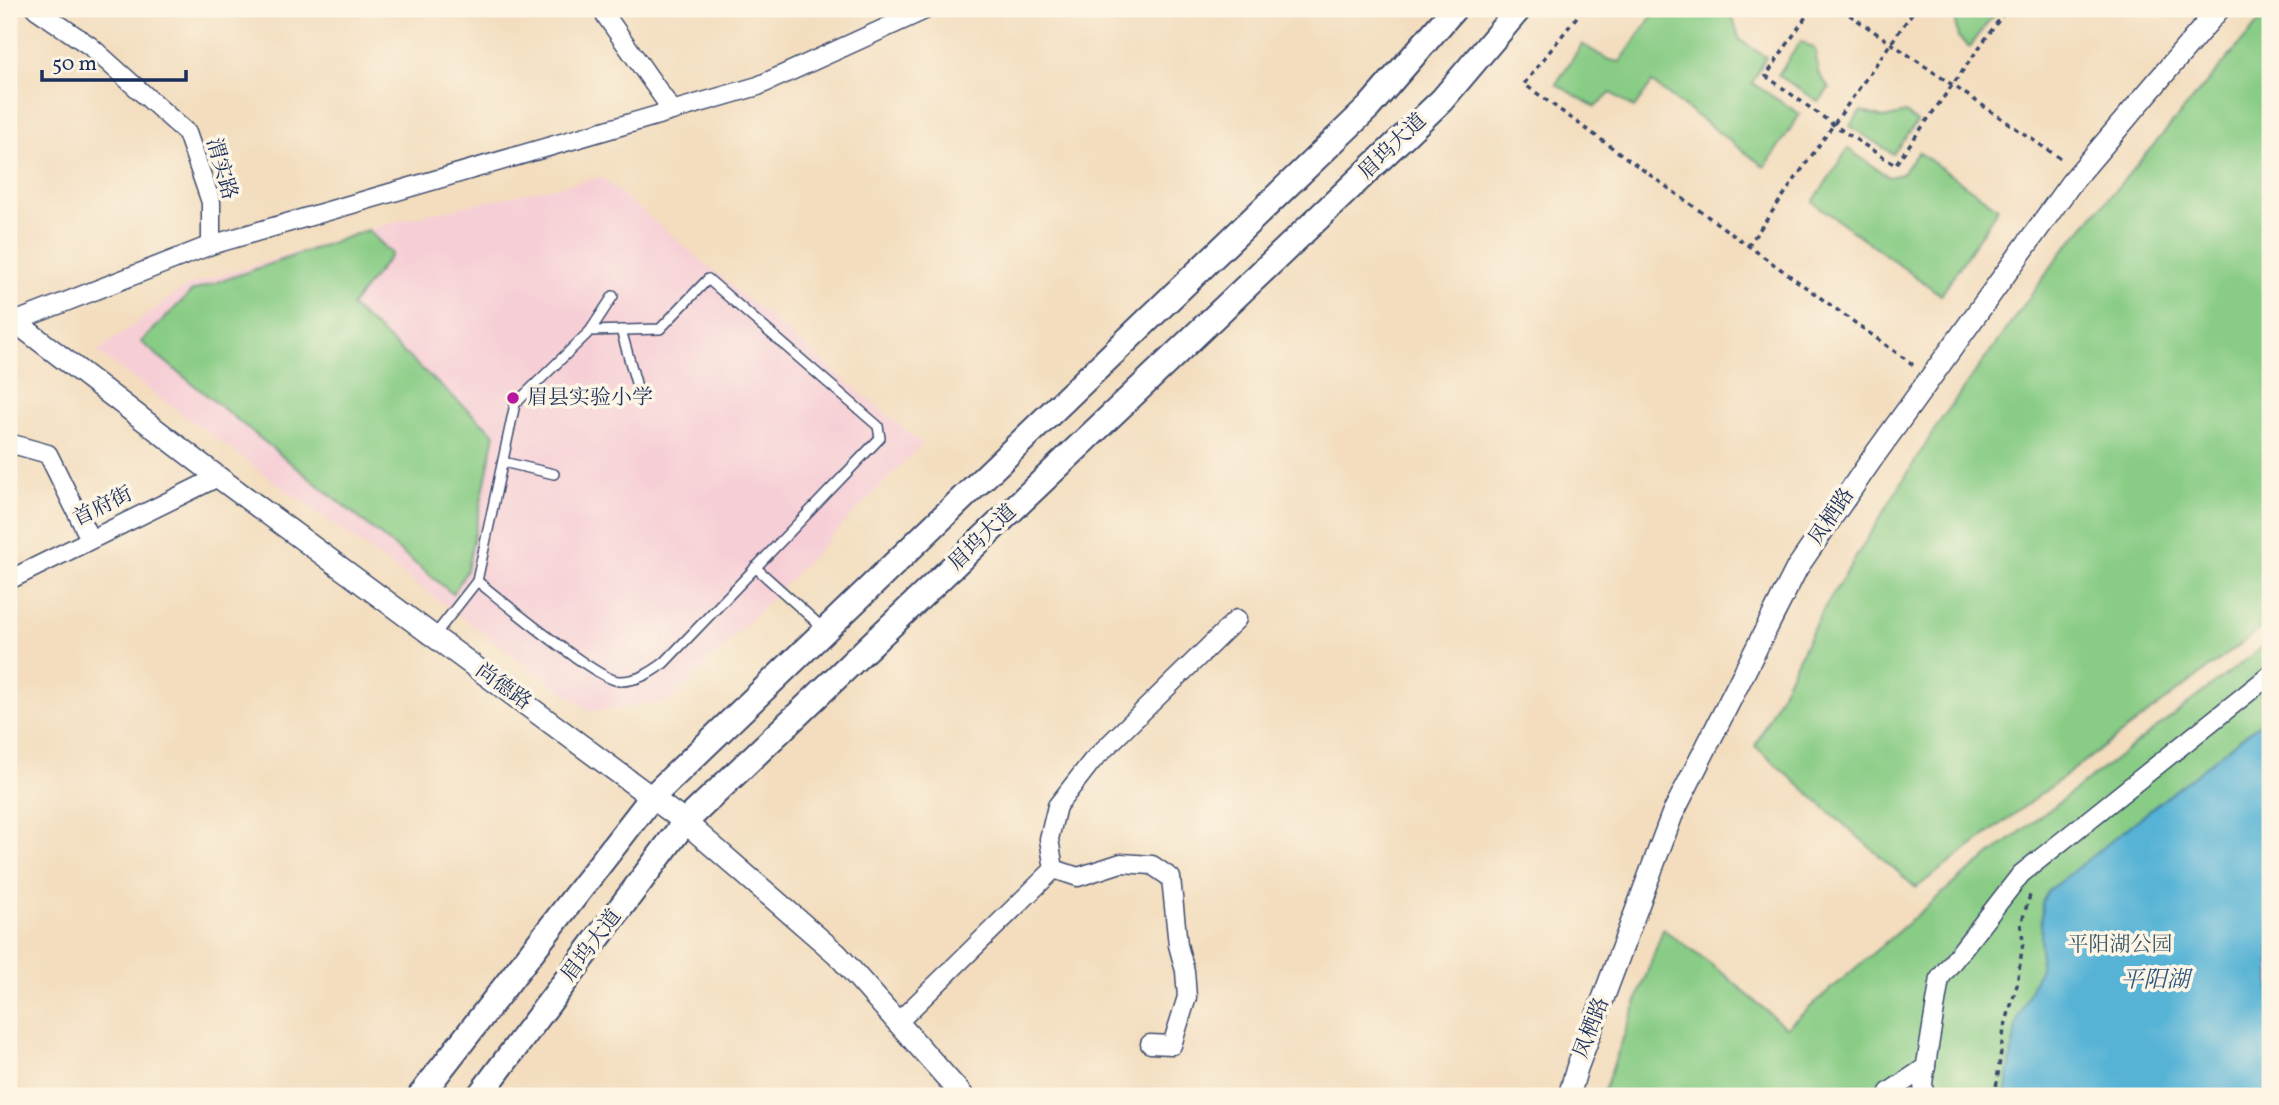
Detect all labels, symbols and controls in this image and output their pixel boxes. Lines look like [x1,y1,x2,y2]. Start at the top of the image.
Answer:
scale bar [42,38,186,82]
text: 50 m [52,50,97,79]
street label: 眉坞大道 [1353,107,1433,187]
street label: 渭实路 [198,135,244,203]
place label: 眉县实验小学 [527,384,653,413]
marker: 眉县实验小学 [505,390,521,406]
street label: 首府街 [68,480,138,534]
street label: 凤栖路 [1802,483,1862,551]
street label: 眉坞大道 [943,498,1023,578]
street label: 尚德路 [469,657,537,717]
street label: 眉坞大道 [555,904,629,988]
park label: 平阳湖公园 [2068,931,2173,960]
water label: 平阳湖 [2121,965,2194,997]
street label: 凤栖路 [1567,993,1617,1063]

